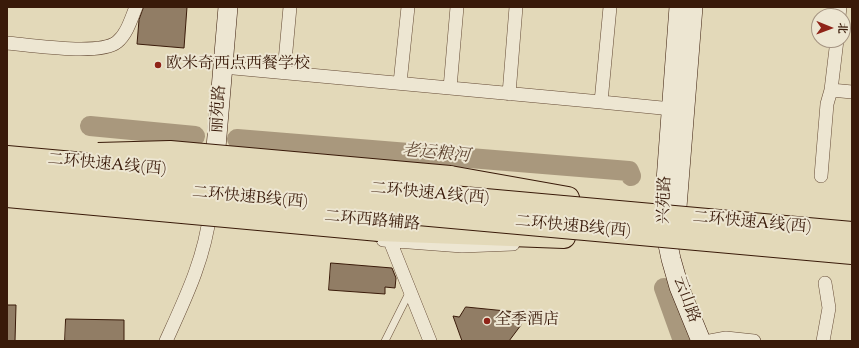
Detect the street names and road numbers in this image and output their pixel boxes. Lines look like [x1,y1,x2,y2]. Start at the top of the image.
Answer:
street label: 丽苑路 [209,84,231,134]
street label: 二环快速A线(西) [47,151,167,181]
street label: 兴苑路 [656,176,676,224]
street label: 二环快速A线(西) [370,180,490,210]
street label: 二环快速B线(西) [191,184,309,214]
street label: 二环西路辅路 [323,208,421,236]
street label: 二环快速A线(西) [692,209,812,239]
street label: 二环快速B线(西) [514,213,632,243]
street label: 云山路 [668,274,702,326]

